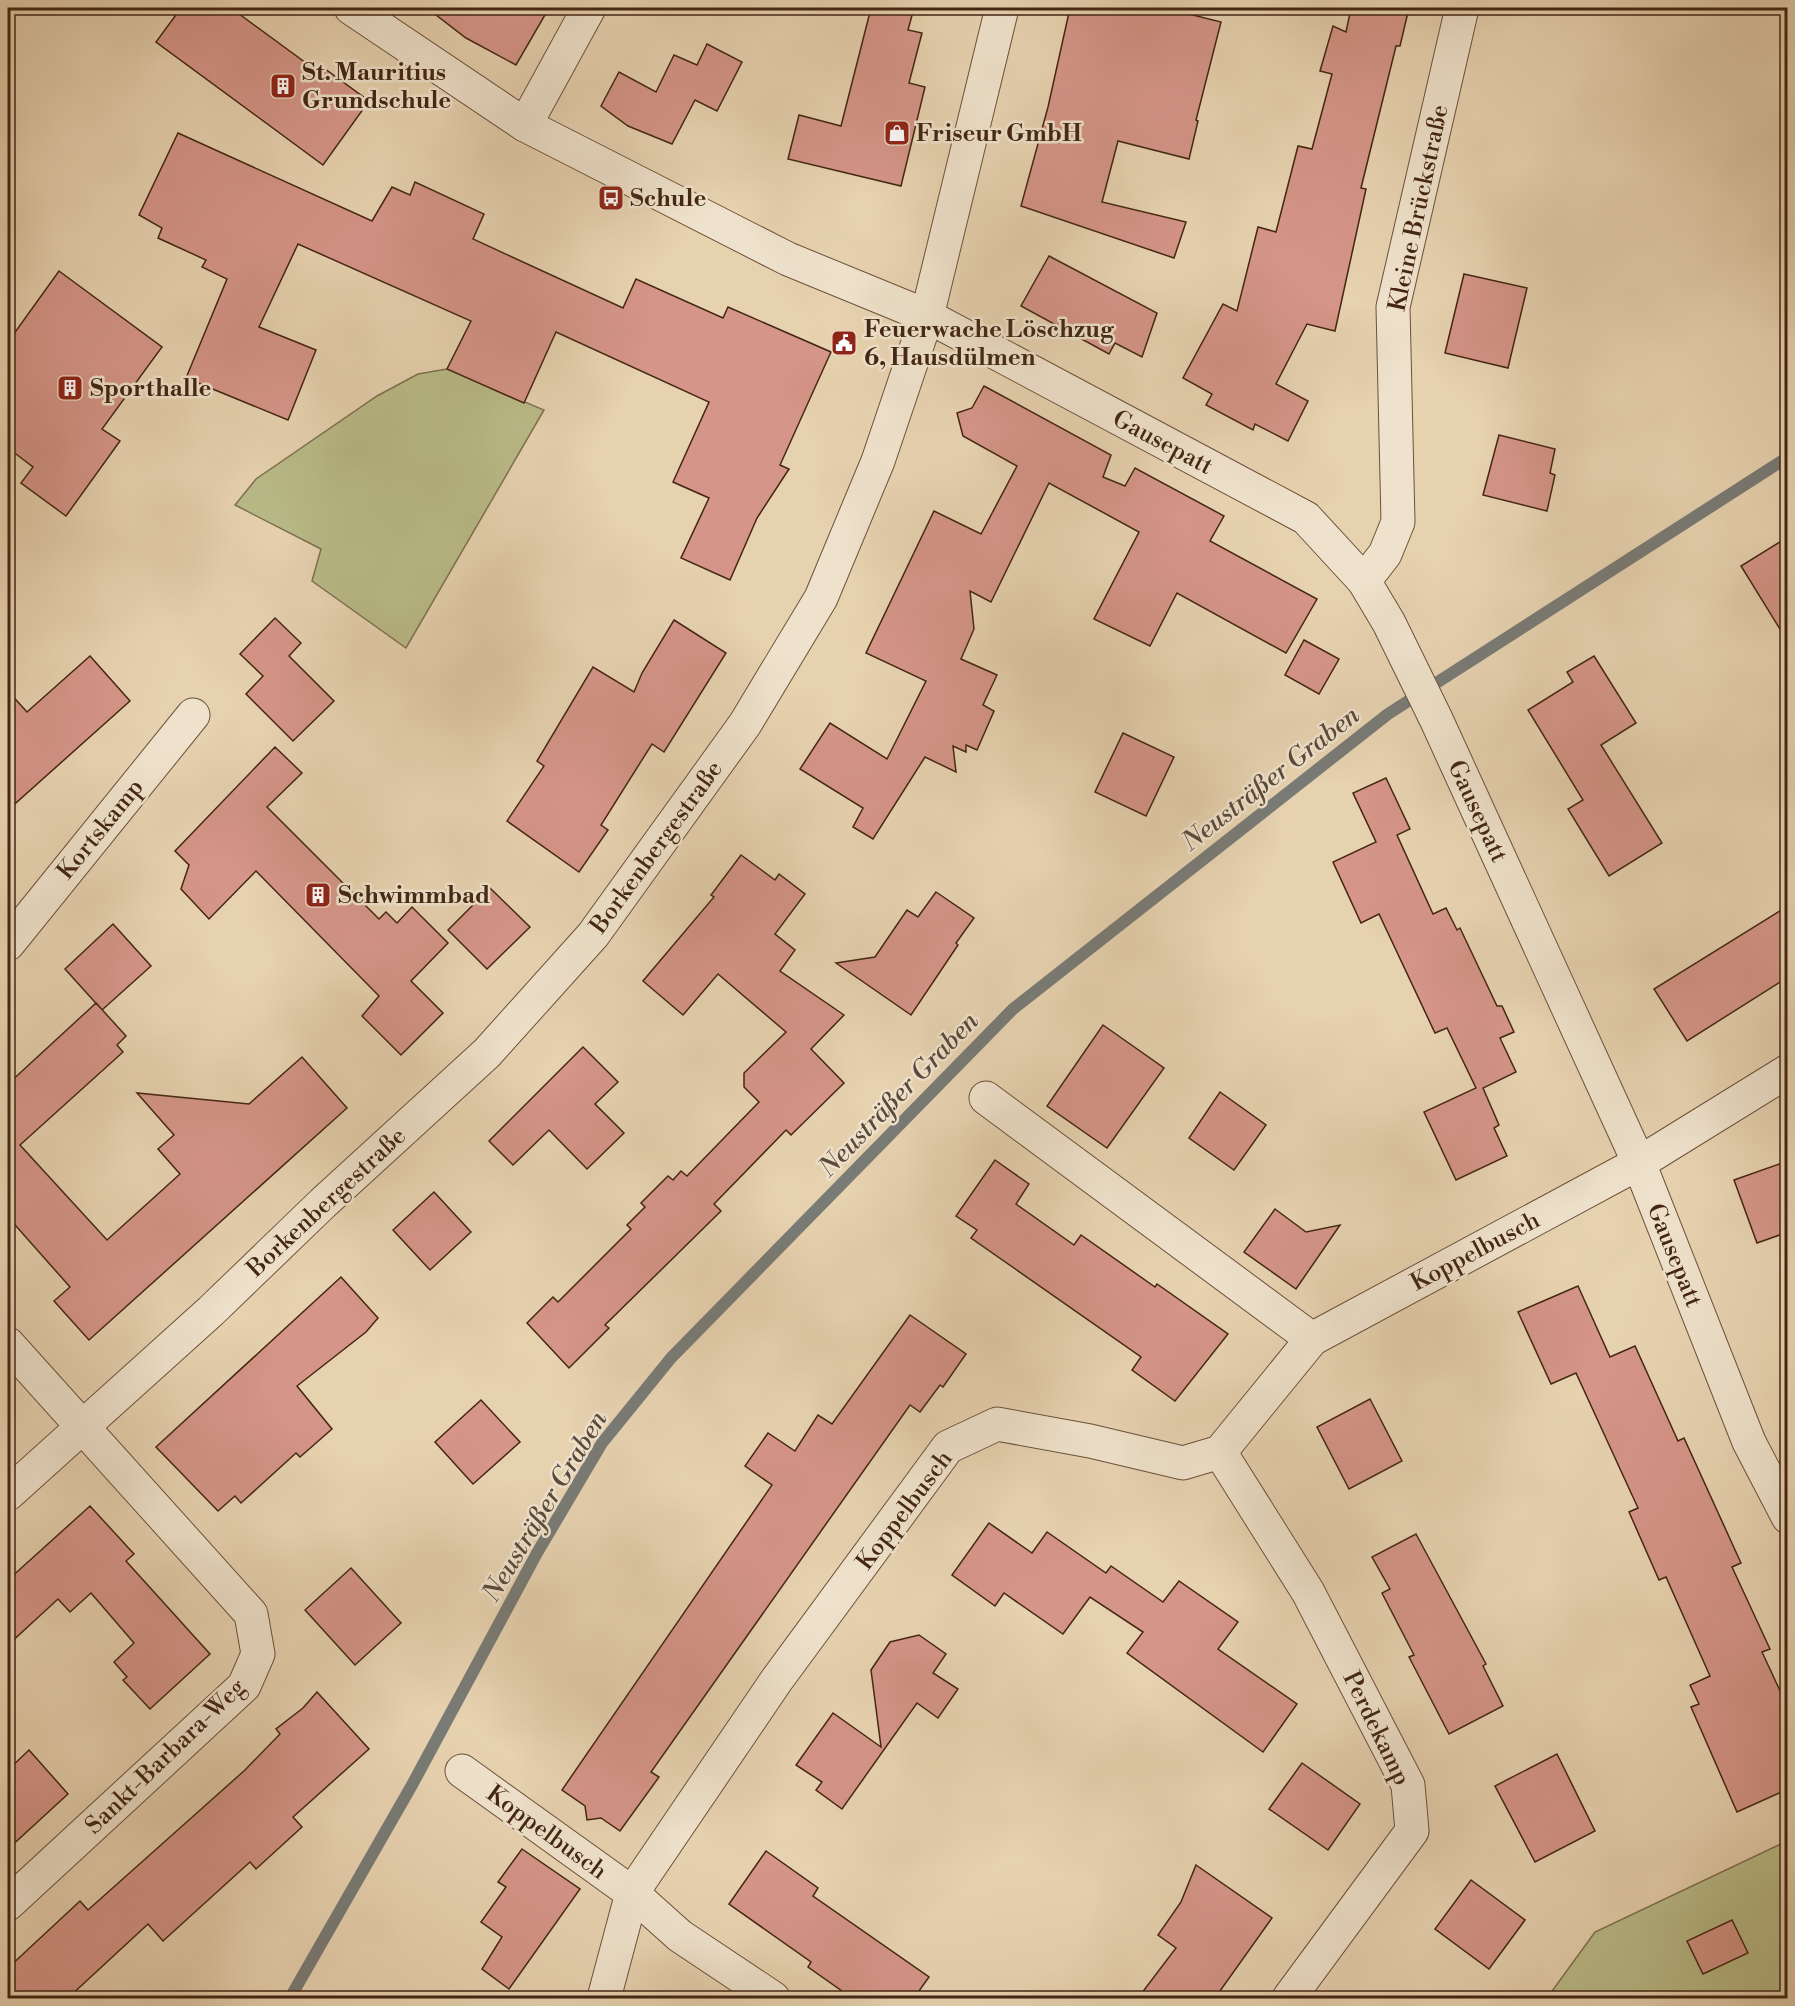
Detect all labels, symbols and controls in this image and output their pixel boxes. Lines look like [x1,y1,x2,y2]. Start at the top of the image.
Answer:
place label: St. Mauritius Grundschule [302,58,451,116]
building icon: St. Mauritius Grundschule [268,71,298,101]
street label: Kleine Brückstraße [1382,102,1456,314]
shop icon: Friseur GmbH [882,118,912,148]
place label: Friseur GmbH [916,119,1082,149]
bus stop icon: Schule [596,183,626,213]
place label: Schule [630,184,706,214]
place label: Feuerwache Löschzug 6, Hausdülmen [864,315,1115,373]
public building icon: Feuerwache Löschzug 6, Hausdülmen [829,328,859,358]
building icon: Sporthalle [55,373,85,403]
place label: Sporthalle [90,374,212,404]
street label: Gausepatt [1107,404,1218,482]
water label: Neusträßer Graben [1175,699,1366,859]
street label: Borkenbergestraße [583,755,730,941]
street label: Gausepatt [1440,756,1514,868]
street label: Kortskamp [51,773,151,886]
building icon: Schwimmbad [303,880,333,910]
place label: Schwimmbad [338,881,490,911]
water label: Neusträßer Graben [811,1005,986,1184]
street label: Borkenbergestraße [240,1121,412,1285]
street label: Gausepatt [1640,1199,1709,1312]
street label: Koppelbusch [1406,1205,1545,1298]
water label: Neusträßer Graben [475,1405,615,1608]
street label: Koppelbusch [850,1445,959,1576]
street label: Perdekamp [1336,1667,1417,1790]
street label: Sankt-Barbara-Weg [79,1672,253,1841]
street label: Koppelbusch [480,1779,613,1887]

